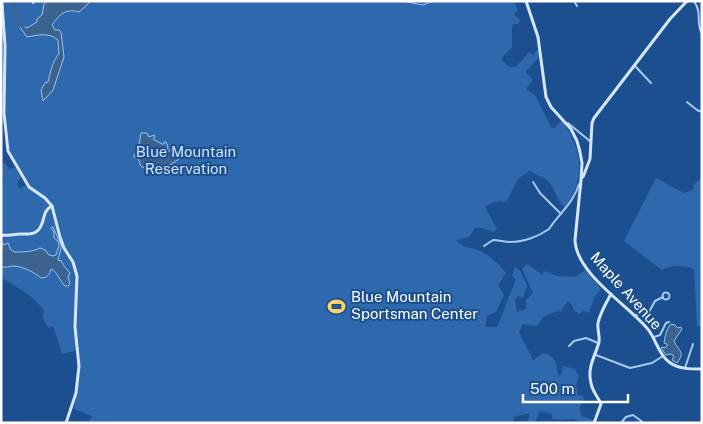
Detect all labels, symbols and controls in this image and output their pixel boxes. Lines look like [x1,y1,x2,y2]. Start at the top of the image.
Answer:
park label: Blue Mountain Reservation [136,143,236,177]
street label: Maple Avenue [587,248,666,333]
place label: Blue Mountain Sportsman Center [351,288,478,322]
sports icon: Blue Mountain Sportsman Center [327,296,347,316]
scale bar [523,372,628,404]
text: 500 m [530,380,575,397]

